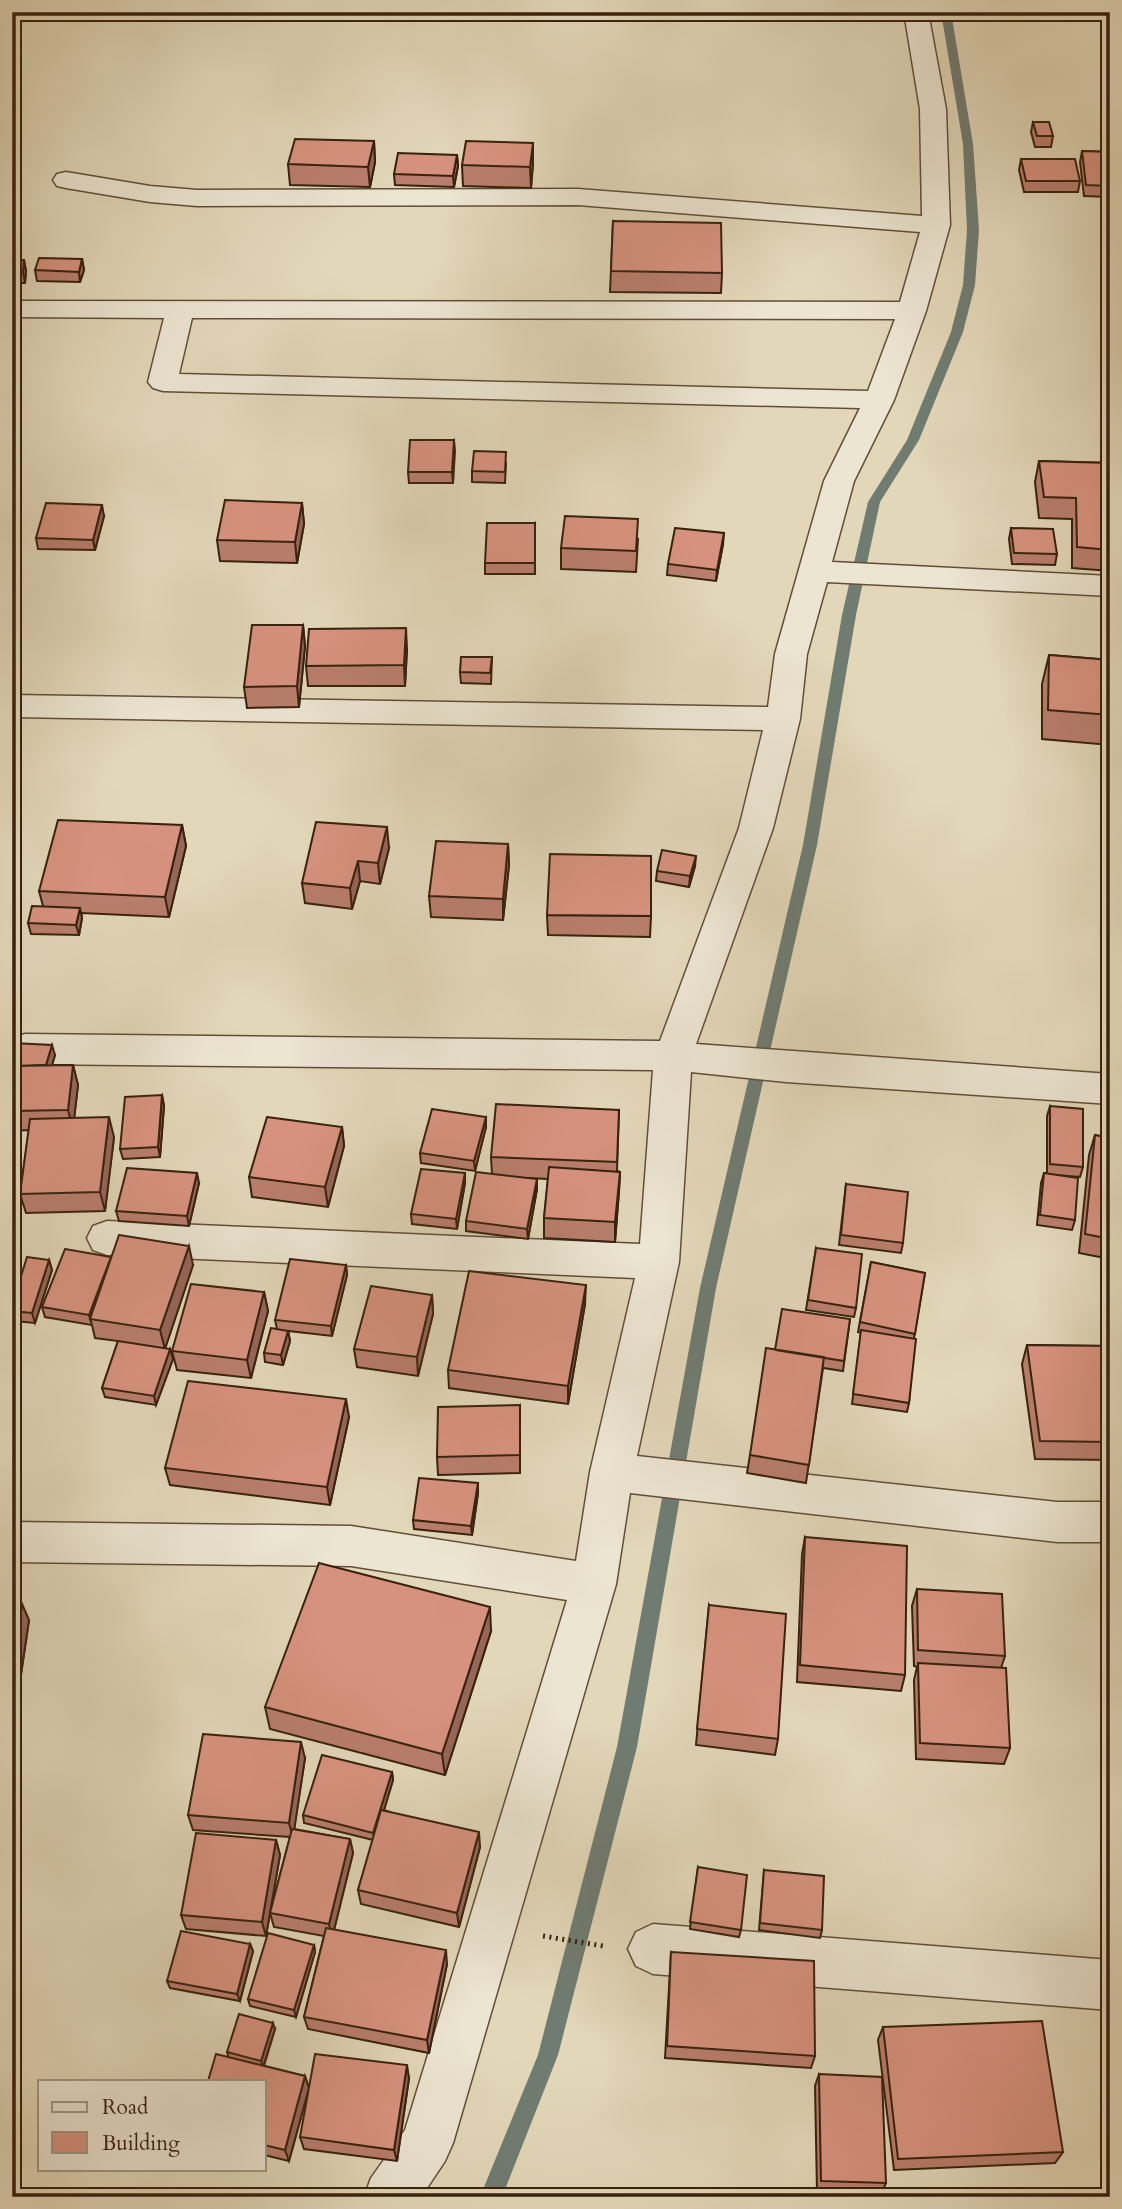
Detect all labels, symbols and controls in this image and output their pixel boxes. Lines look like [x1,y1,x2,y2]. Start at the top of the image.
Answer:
legend [38,2080,266,2170]
text: Road [102,2093,148,2122]
text: Building [102,2129,180,2158]

